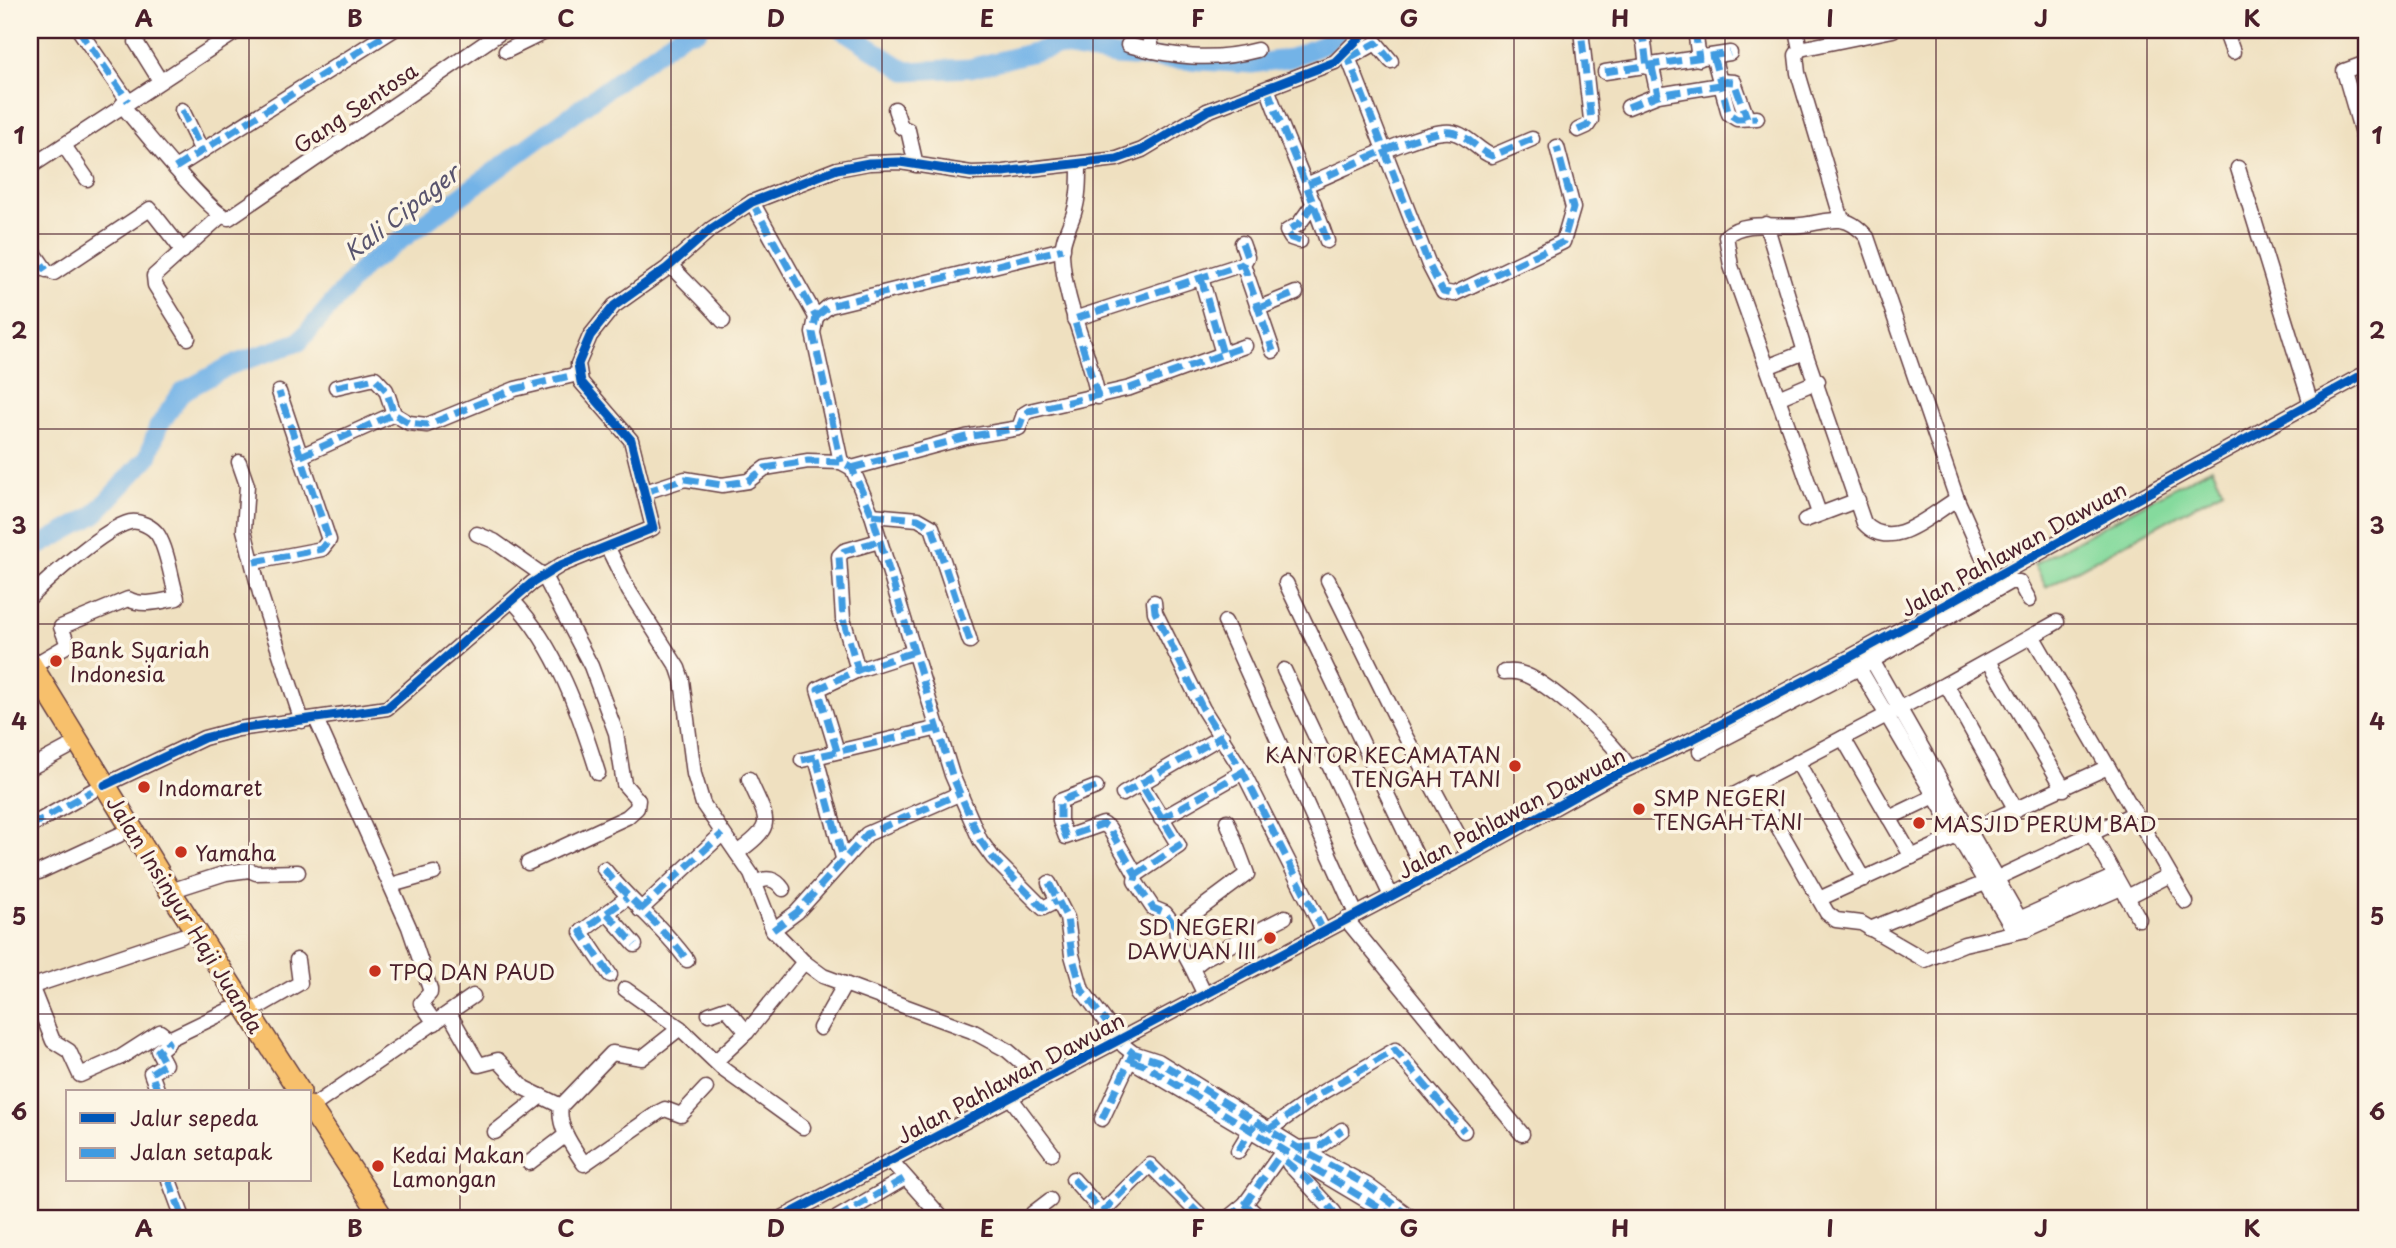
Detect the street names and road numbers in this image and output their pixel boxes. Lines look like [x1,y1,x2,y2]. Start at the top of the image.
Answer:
street label: Gang Sentosa [287,54,423,160]
street label: Jalan Pahlawan Dawuan [1894,472,2132,624]
street label: Jalan Pahlawan Dawuan [1391,738,1631,886]
street label: Jalan Insinyur Haji Juanda [100,789,272,1039]
street label: Jalan Pahlawan Dawuan [890,1003,1130,1151]

